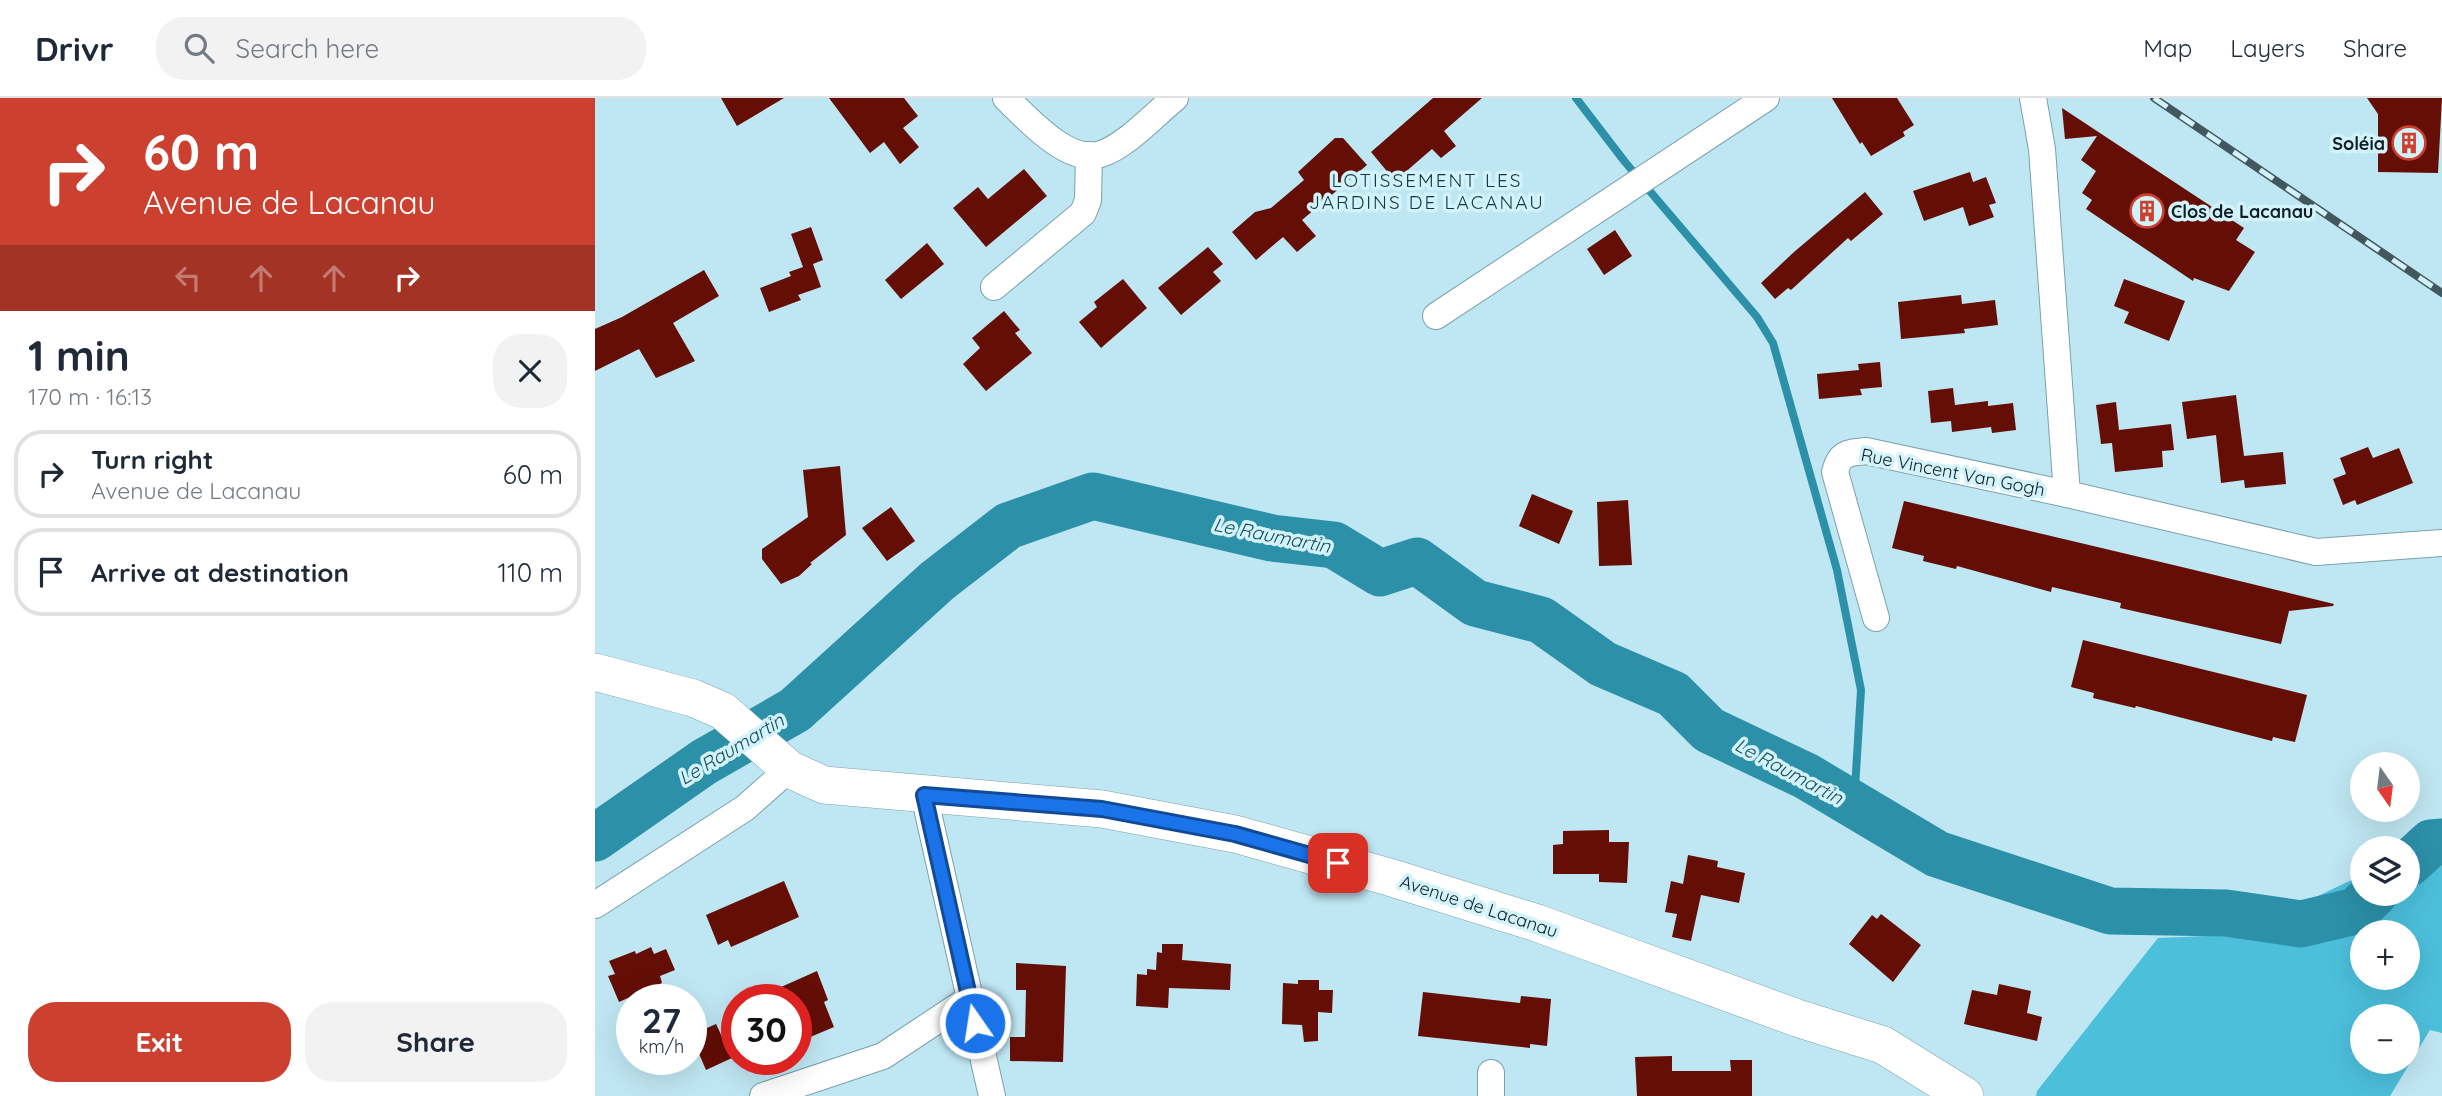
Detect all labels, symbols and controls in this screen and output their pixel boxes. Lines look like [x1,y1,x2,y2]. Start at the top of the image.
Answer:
search box [156,17,646,80]
text: Drivr [35,28,114,69]
icon: search [180,29,218,67]
text: Search here [236,32,379,65]
text: Map [2143,33,2192,63]
text: Layers [2230,33,2305,63]
text: Share [2343,33,2407,63]
text: 60 m [143,121,259,182]
building icon: Soléia [2390,124,2428,162]
icon: right [28,126,119,217]
place label: Soléia [2332,132,2385,155]
district label: LOTISSEMENT LES JARDINS DE LACANAU [1309,168,1545,214]
text: Avenue de Lacanau [143,182,436,222]
building icon: Clos de Lacanau [2128,192,2166,230]
place label: Clos de Lacanau [2171,200,2313,223]
icon: left [169,259,207,297]
icon: ahead [242,259,280,297]
icon: ahead [315,259,353,297]
icon: right [388,259,426,297]
text: 1 min [28,329,130,382]
button: close [493,334,567,408]
text: 170 m · 16:13 [28,382,152,411]
text: Turn right [91,443,213,476]
street label: Rue Vincent Van Gogh [1859,443,2047,501]
icon: right [32,455,70,493]
text: 60 m [503,458,563,491]
text: Avenue de Lacanau [91,476,301,505]
water label: Le Raumartin [1211,512,1334,558]
icon: arrive [32,553,70,591]
text: Arrive at destination [91,556,349,589]
text: 110 m [497,556,563,589]
water label: Le Raumartin [674,708,789,790]
water label: Le Raumartin [1731,733,1848,810]
north arrow [2350,752,2420,822]
map controls [2350,752,2420,1074]
pin [1308,833,1368,893]
button: layers [2350,836,2420,906]
icon: arrive [1319,844,1357,882]
street label: Avenue de Lacanau [1397,870,1561,942]
button: + [2350,920,2420,990]
speed limit sign: 30 [721,984,812,1075]
position arrow [938,986,1012,1060]
text: 27 [642,998,681,1042]
button: Exit [28,1002,291,1082]
button: Share [305,1002,567,1082]
button: − [2350,1004,2420,1074]
text: km/h [639,1035,684,1058]

